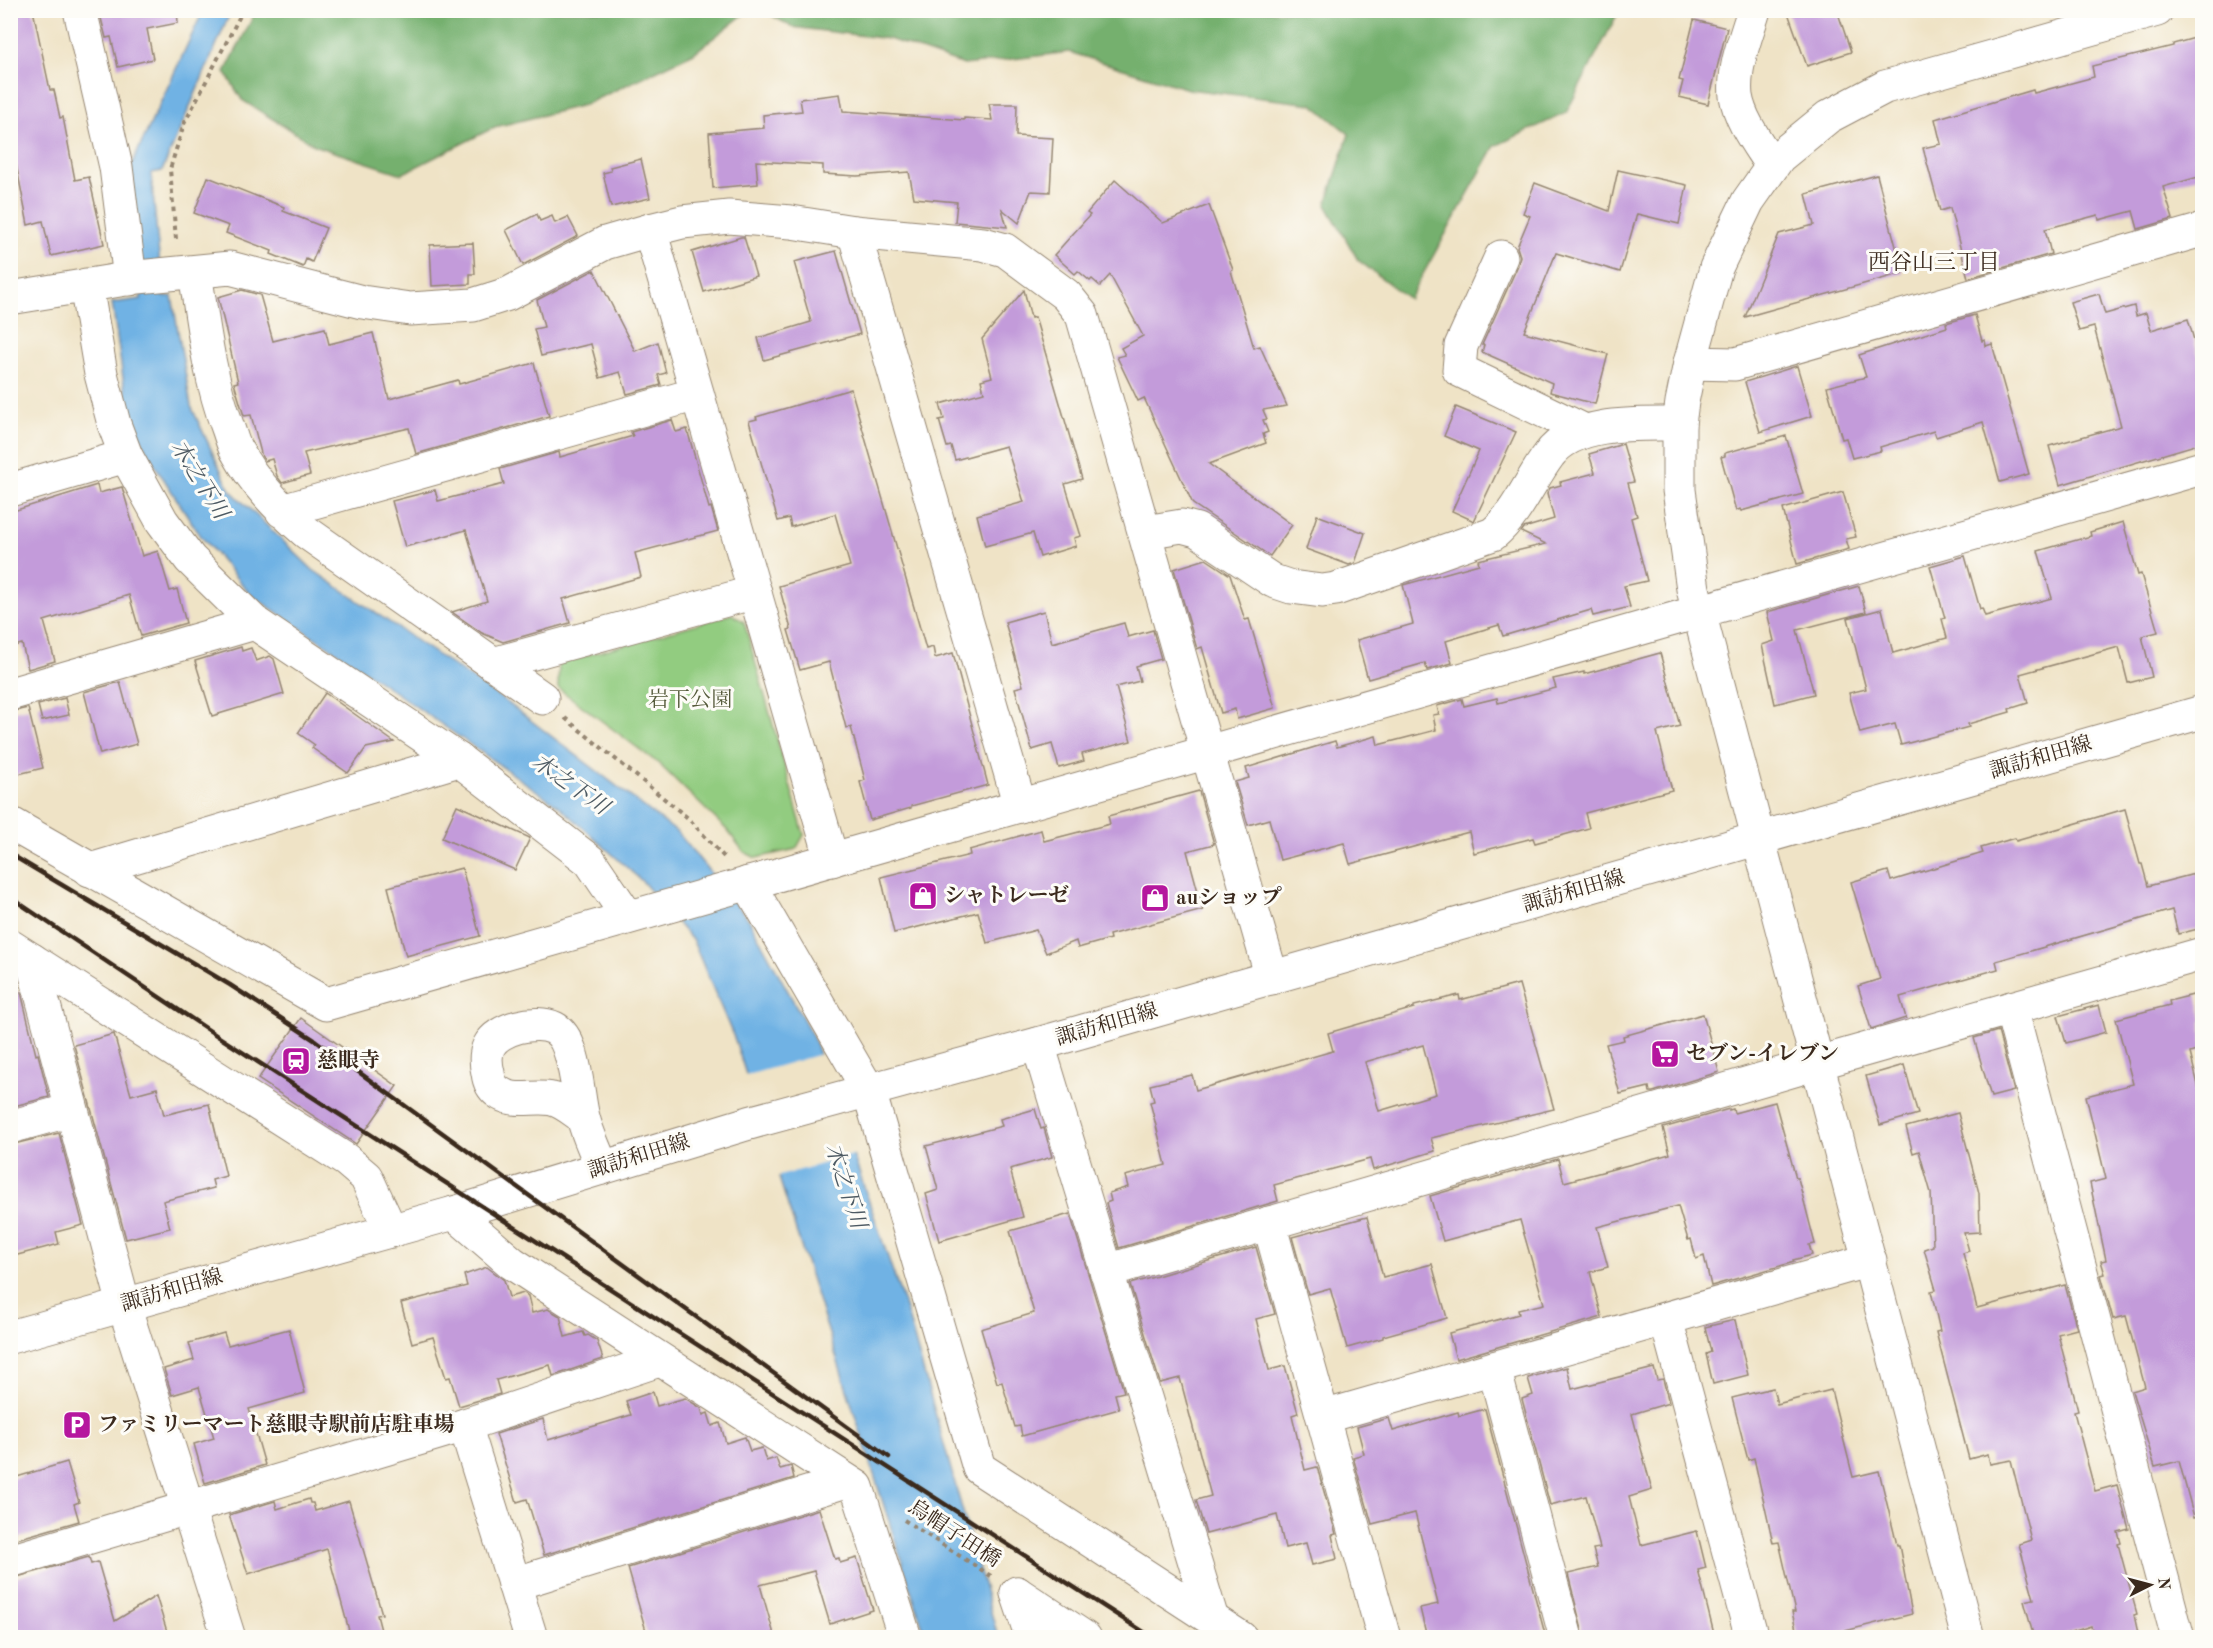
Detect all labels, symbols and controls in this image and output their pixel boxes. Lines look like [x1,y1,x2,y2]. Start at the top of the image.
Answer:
district label: 西谷山三丁目 [1868,250,2000,274]
water label: 木之下川 [166,436,234,525]
park label: 岩下公園 [648,688,732,711]
street label: 諏訪和田線 [1987,732,2094,783]
water label: 木之下川 [528,749,615,820]
street label: 諏訪和田線 [1520,866,1627,917]
shop icon: シャトレーゼ [907,880,939,912]
shop icon: auショップ [1139,882,1171,914]
place label: シャトレーゼ [944,884,1069,907]
place label: auショップ [1176,886,1282,909]
street label: 諏訪和田線 [1053,999,1160,1050]
supermarket icon: セブン-イレブン [1649,1038,1681,1070]
place label: セブン-イレブン [1686,1042,1839,1065]
station icon: 慈眼寺 [280,1045,312,1077]
place label: 慈眼寺 [317,1049,380,1072]
street label: 諏訪和田線 [585,1130,692,1182]
water label: 木之下川 [821,1140,872,1233]
street label: 諏訪和田線 [118,1265,225,1316]
parking icon: ファミリーマート慈眼寺駅前店駐車場 [61,1409,93,1441]
place label: ファミリーマート慈眼寺駅前店駐車場 [98,1413,455,1436]
street label: 烏帽子田橋 [904,1495,1005,1571]
north arrow [2120,1555,2180,1615]
text: N [2154,1577,2172,1591]

